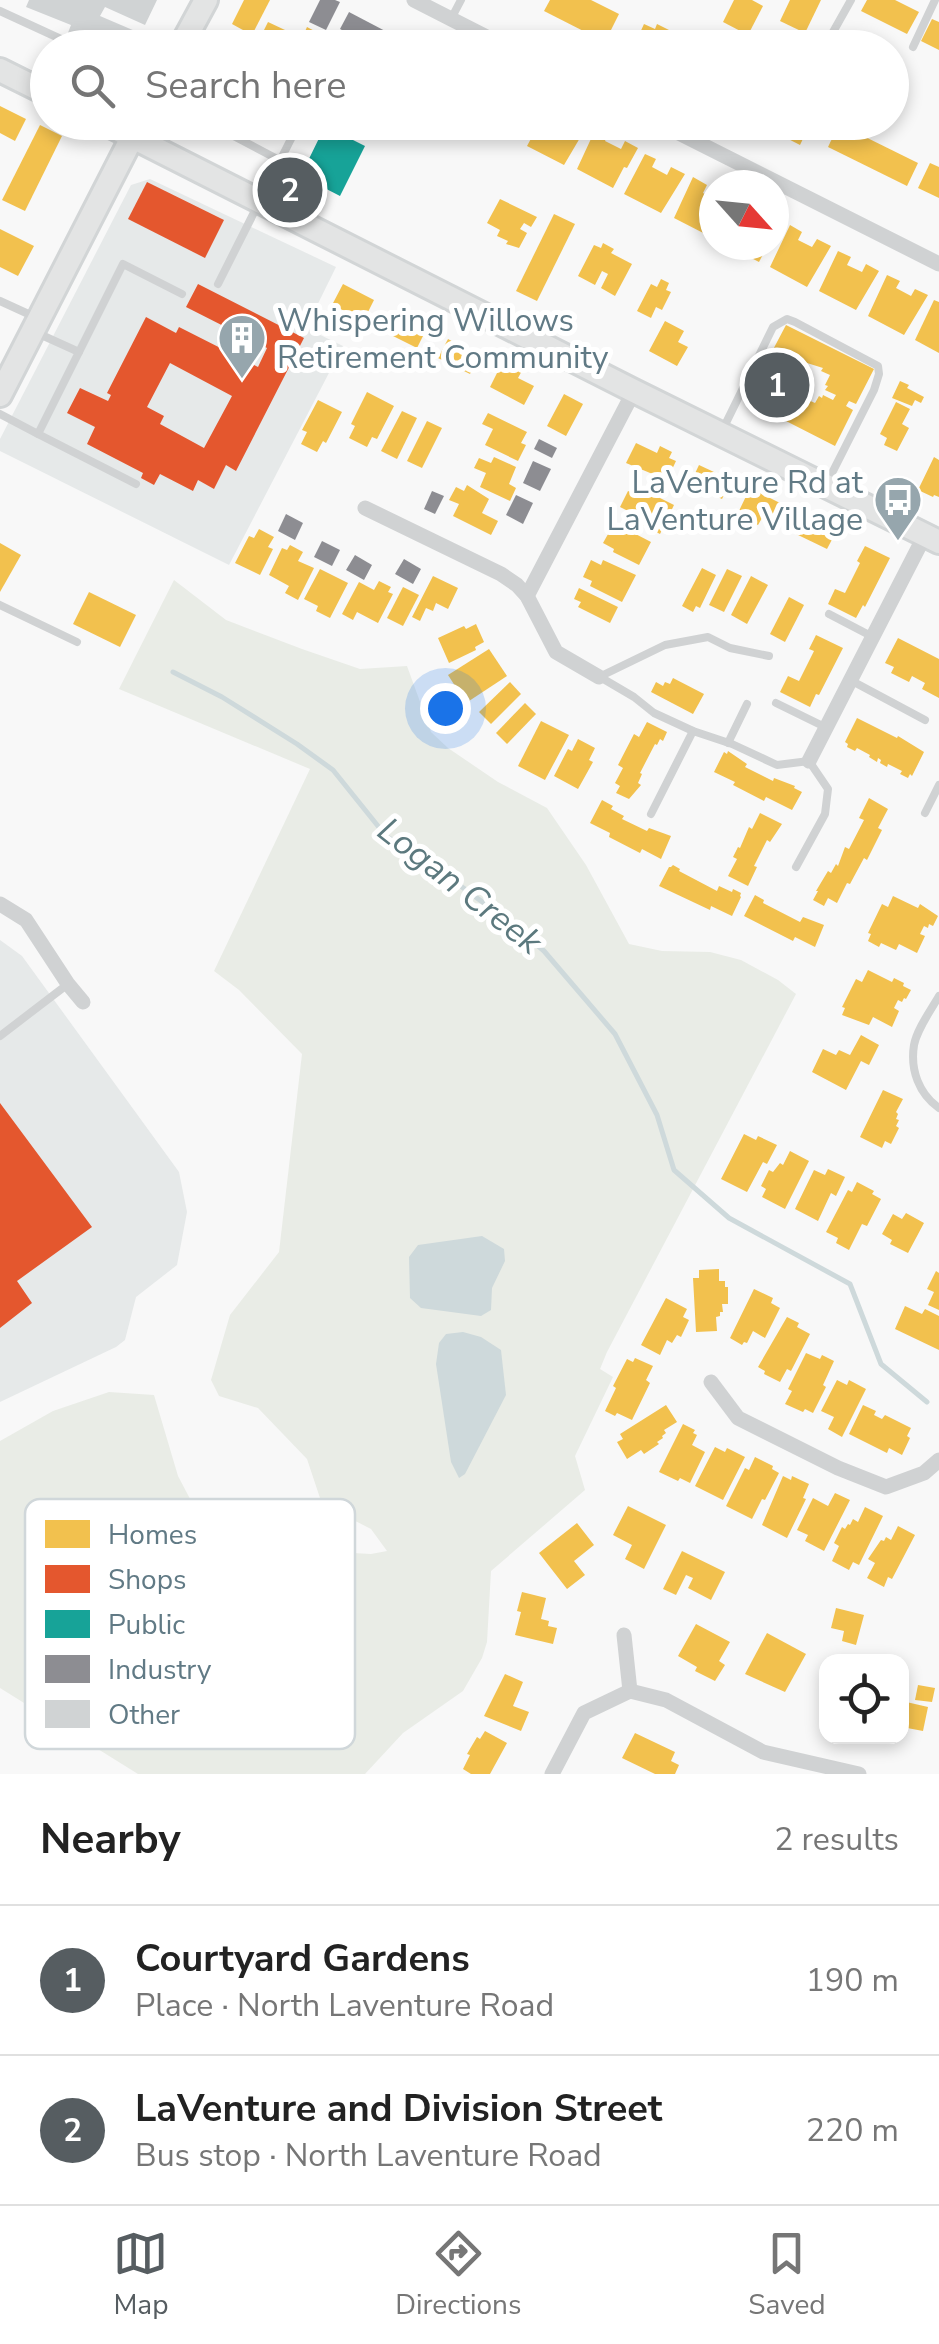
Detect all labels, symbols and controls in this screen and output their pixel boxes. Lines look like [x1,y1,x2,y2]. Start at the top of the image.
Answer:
search box [30,30,909,140]
icon: search [65,58,120,113]
text: Search here [145,60,346,111]
pin: 2 [258,152,322,228]
north arrow [699,170,789,260]
place label: Whispering Willows Retirement Community [277,299,609,379]
building icon: Whispering Willows Retirement Community [216,312,268,380]
pin: 1 [744,348,810,422]
place label: LaVenture Rd at LaVenture Village [606,461,864,541]
bus stop icon: LaVenture Rd at LaVenture Village [872,474,924,542]
your location [420,683,471,734]
water label: Logan Creek [368,807,553,966]
legend [25,1499,355,1749]
text: Homes [108,1516,197,1554]
text: Shops [108,1561,186,1599]
text: Public [108,1606,185,1644]
text: Industry [108,1651,212,1689]
map controls [819,1654,909,1744]
button: locate [819,1654,909,1744]
text: Other [108,1696,180,1734]
text: Nearby [40,1811,181,1868]
text: 2 results [774,1818,899,1861]
text: Courtyard Gardens [135,1933,470,1984]
text: 1 [63,1959,82,2002]
text: 190 m [806,1959,899,2002]
text: Place · North Laventure Road [135,1984,554,2027]
text: LaVenture and Division Street [135,2083,662,2134]
text: 2 [63,2109,82,2152]
text: 220 m [806,2109,899,2152]
text: Bus stop · North Laventure Road [135,2134,602,2177]
tab: Map [113,2226,168,2324]
tab: Directions [395,2226,521,2324]
tab: Saved [748,2226,826,2324]

